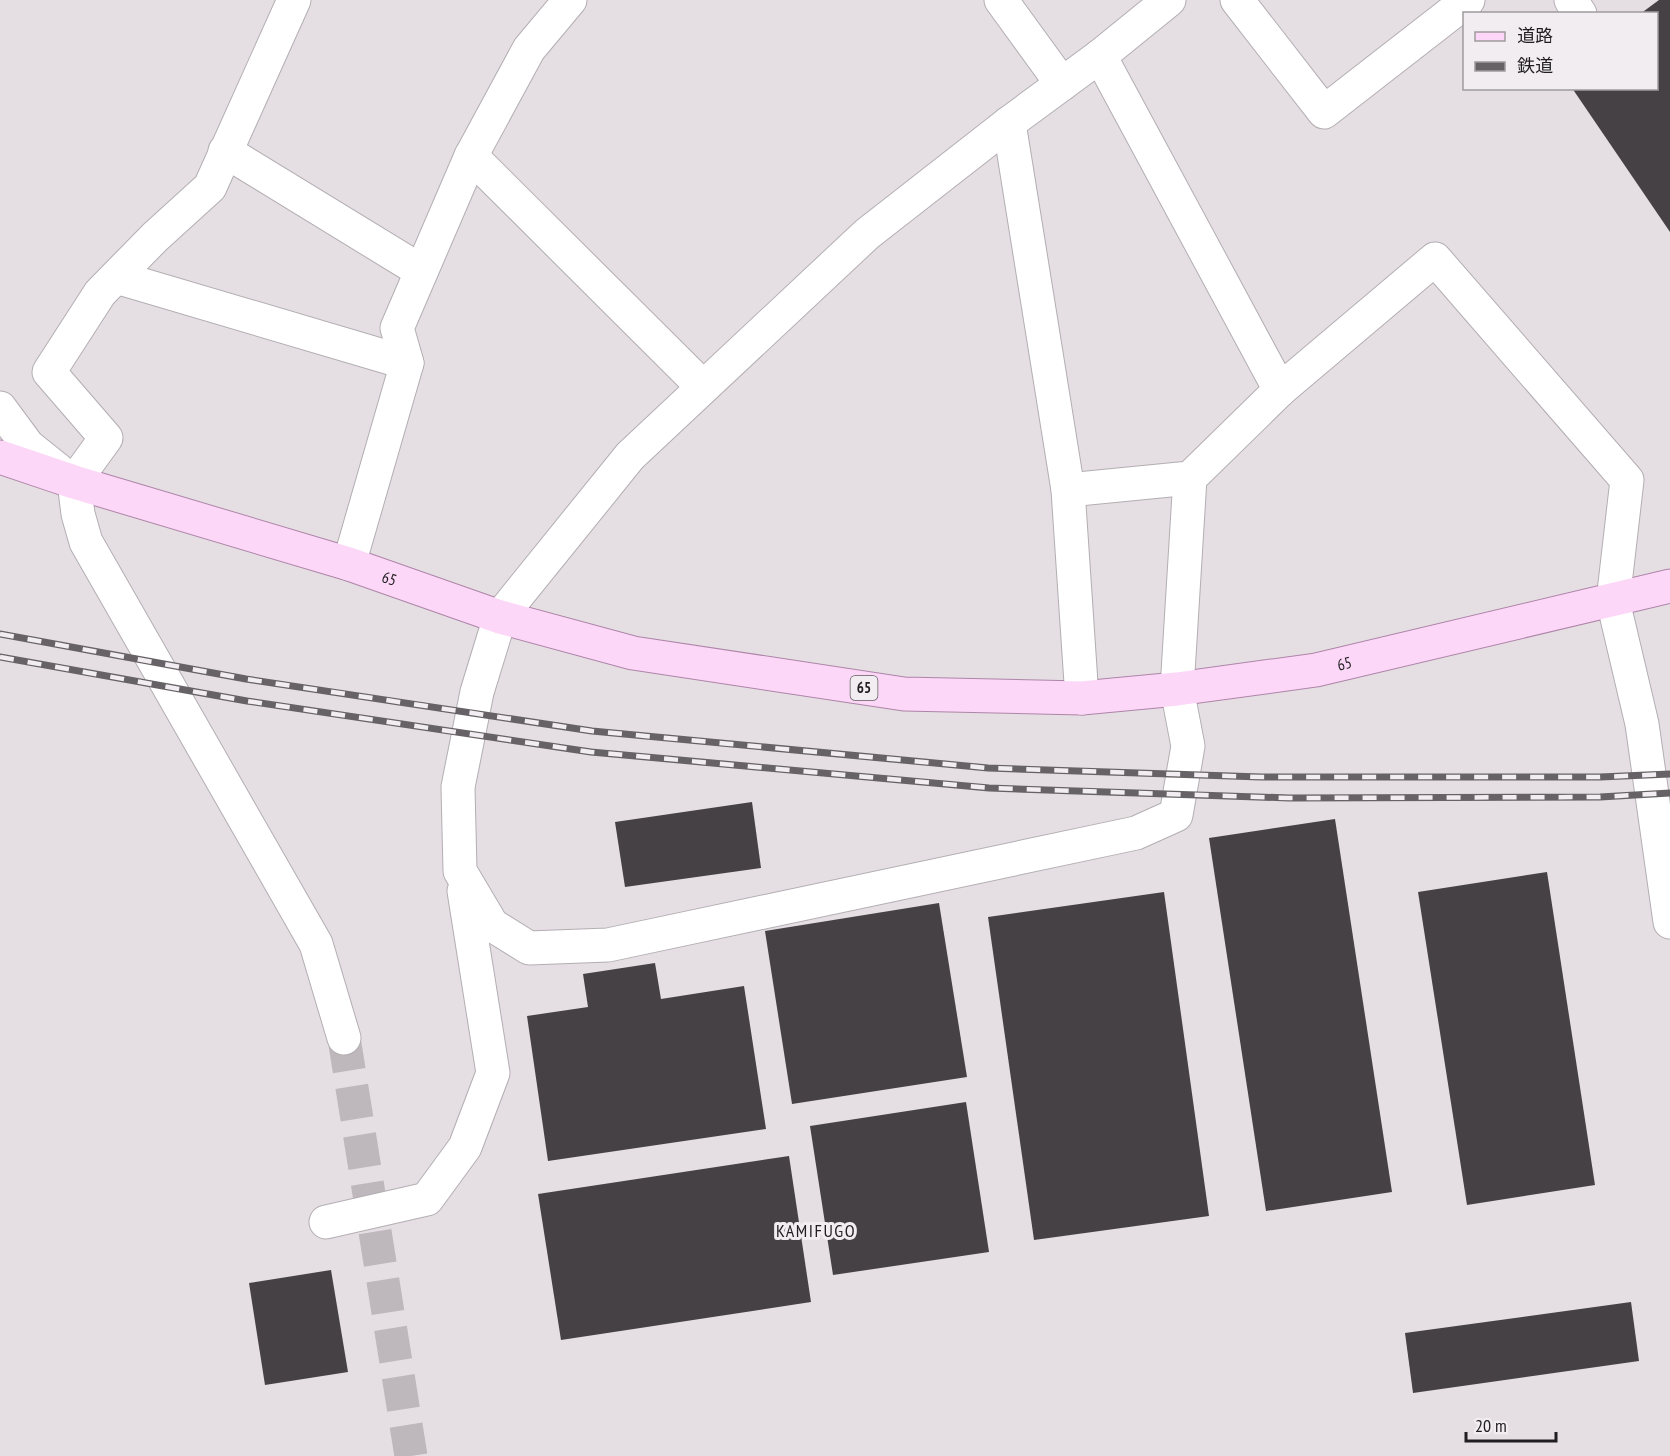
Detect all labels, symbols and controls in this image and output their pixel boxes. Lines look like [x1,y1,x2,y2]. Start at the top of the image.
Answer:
legend [1463,12,1658,90]
text: 道路 [1517,24,1553,47]
text: 鉄道 [1517,54,1553,77]
street label: 65 [379,566,400,590]
street label: 65 [1335,652,1354,675]
road number: 65 [850,676,878,700]
district label: KAMIFUGO [776,1219,856,1242]
scale bar [1466,1405,1556,1443]
text: 20 m [1475,1414,1507,1437]

